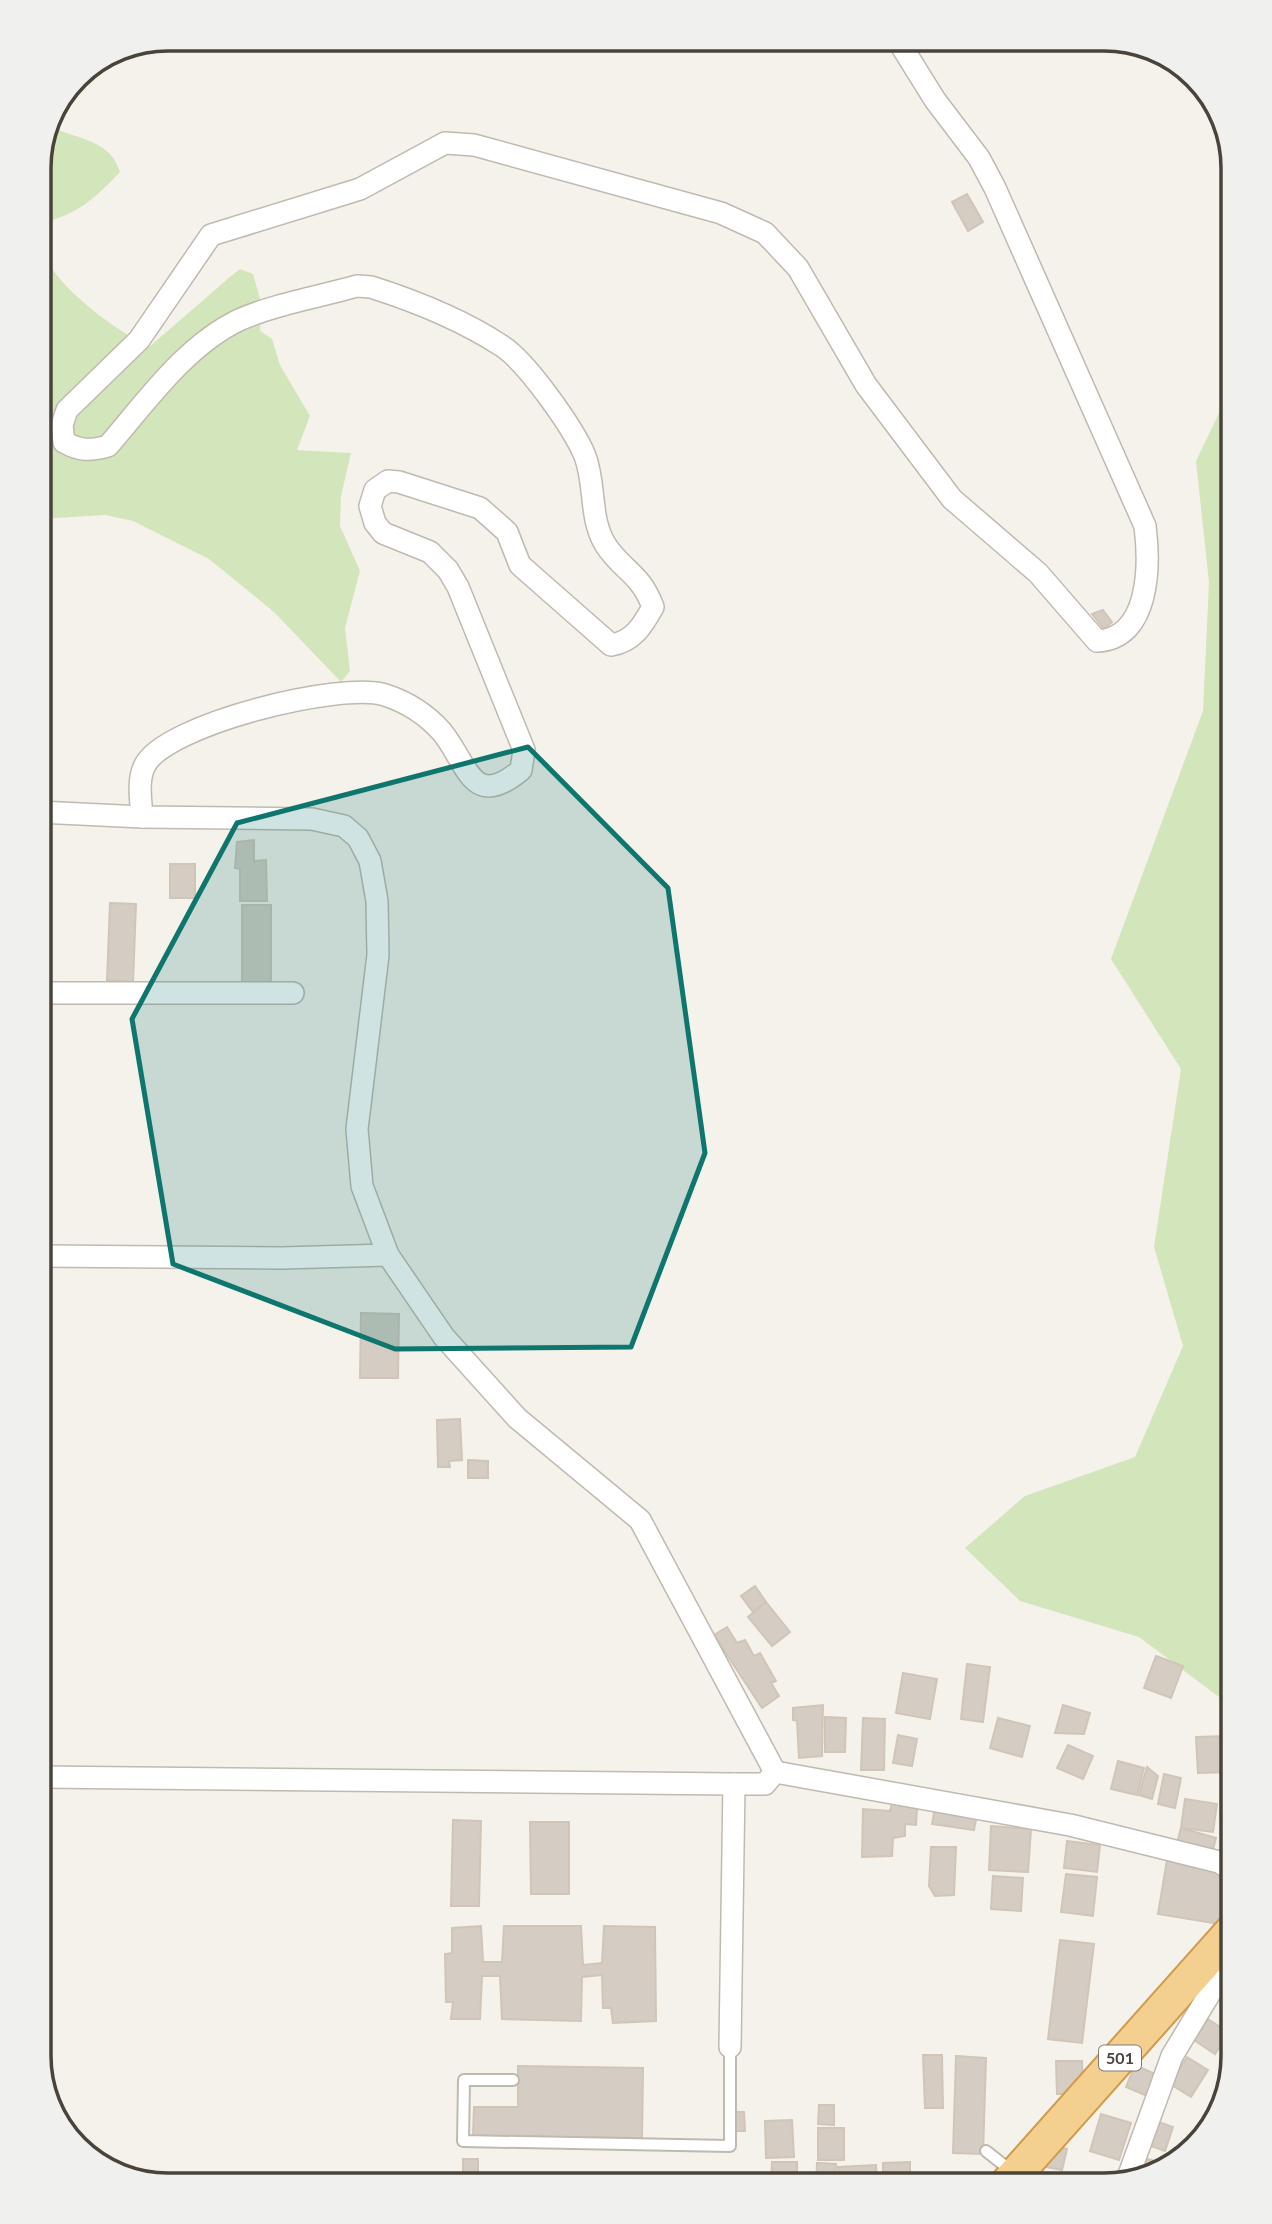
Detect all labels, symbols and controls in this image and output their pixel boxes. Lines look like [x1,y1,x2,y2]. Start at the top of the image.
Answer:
road number: 501 [1099,2046,1141,2070]

